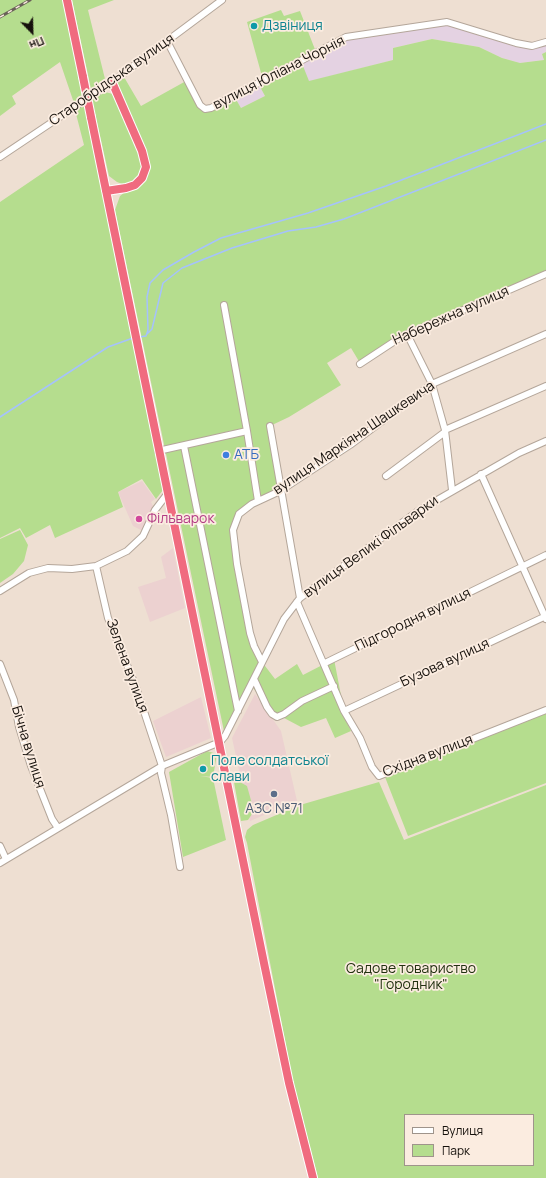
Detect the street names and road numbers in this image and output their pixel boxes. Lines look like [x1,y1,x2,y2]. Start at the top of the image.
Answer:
street label: Старобрідська вулиця [46,30,178,130]
street label: вулиця Юліана Чорнія [210,32,348,114]
street label: Набережна вулиця [390,283,512,349]
street label: вулиця Маркіяна Шашкевича [270,378,438,498]
street label: вулиця Великі Фільварки [300,492,442,602]
street label: Підгородня вулиця [352,585,474,655]
street label: Зелена вулиця [102,617,152,715]
street label: Бузова вулиця [398,635,492,691]
street label: Бічна вулиця [8,704,48,790]
street label: Східна вулиця [381,731,475,781]

